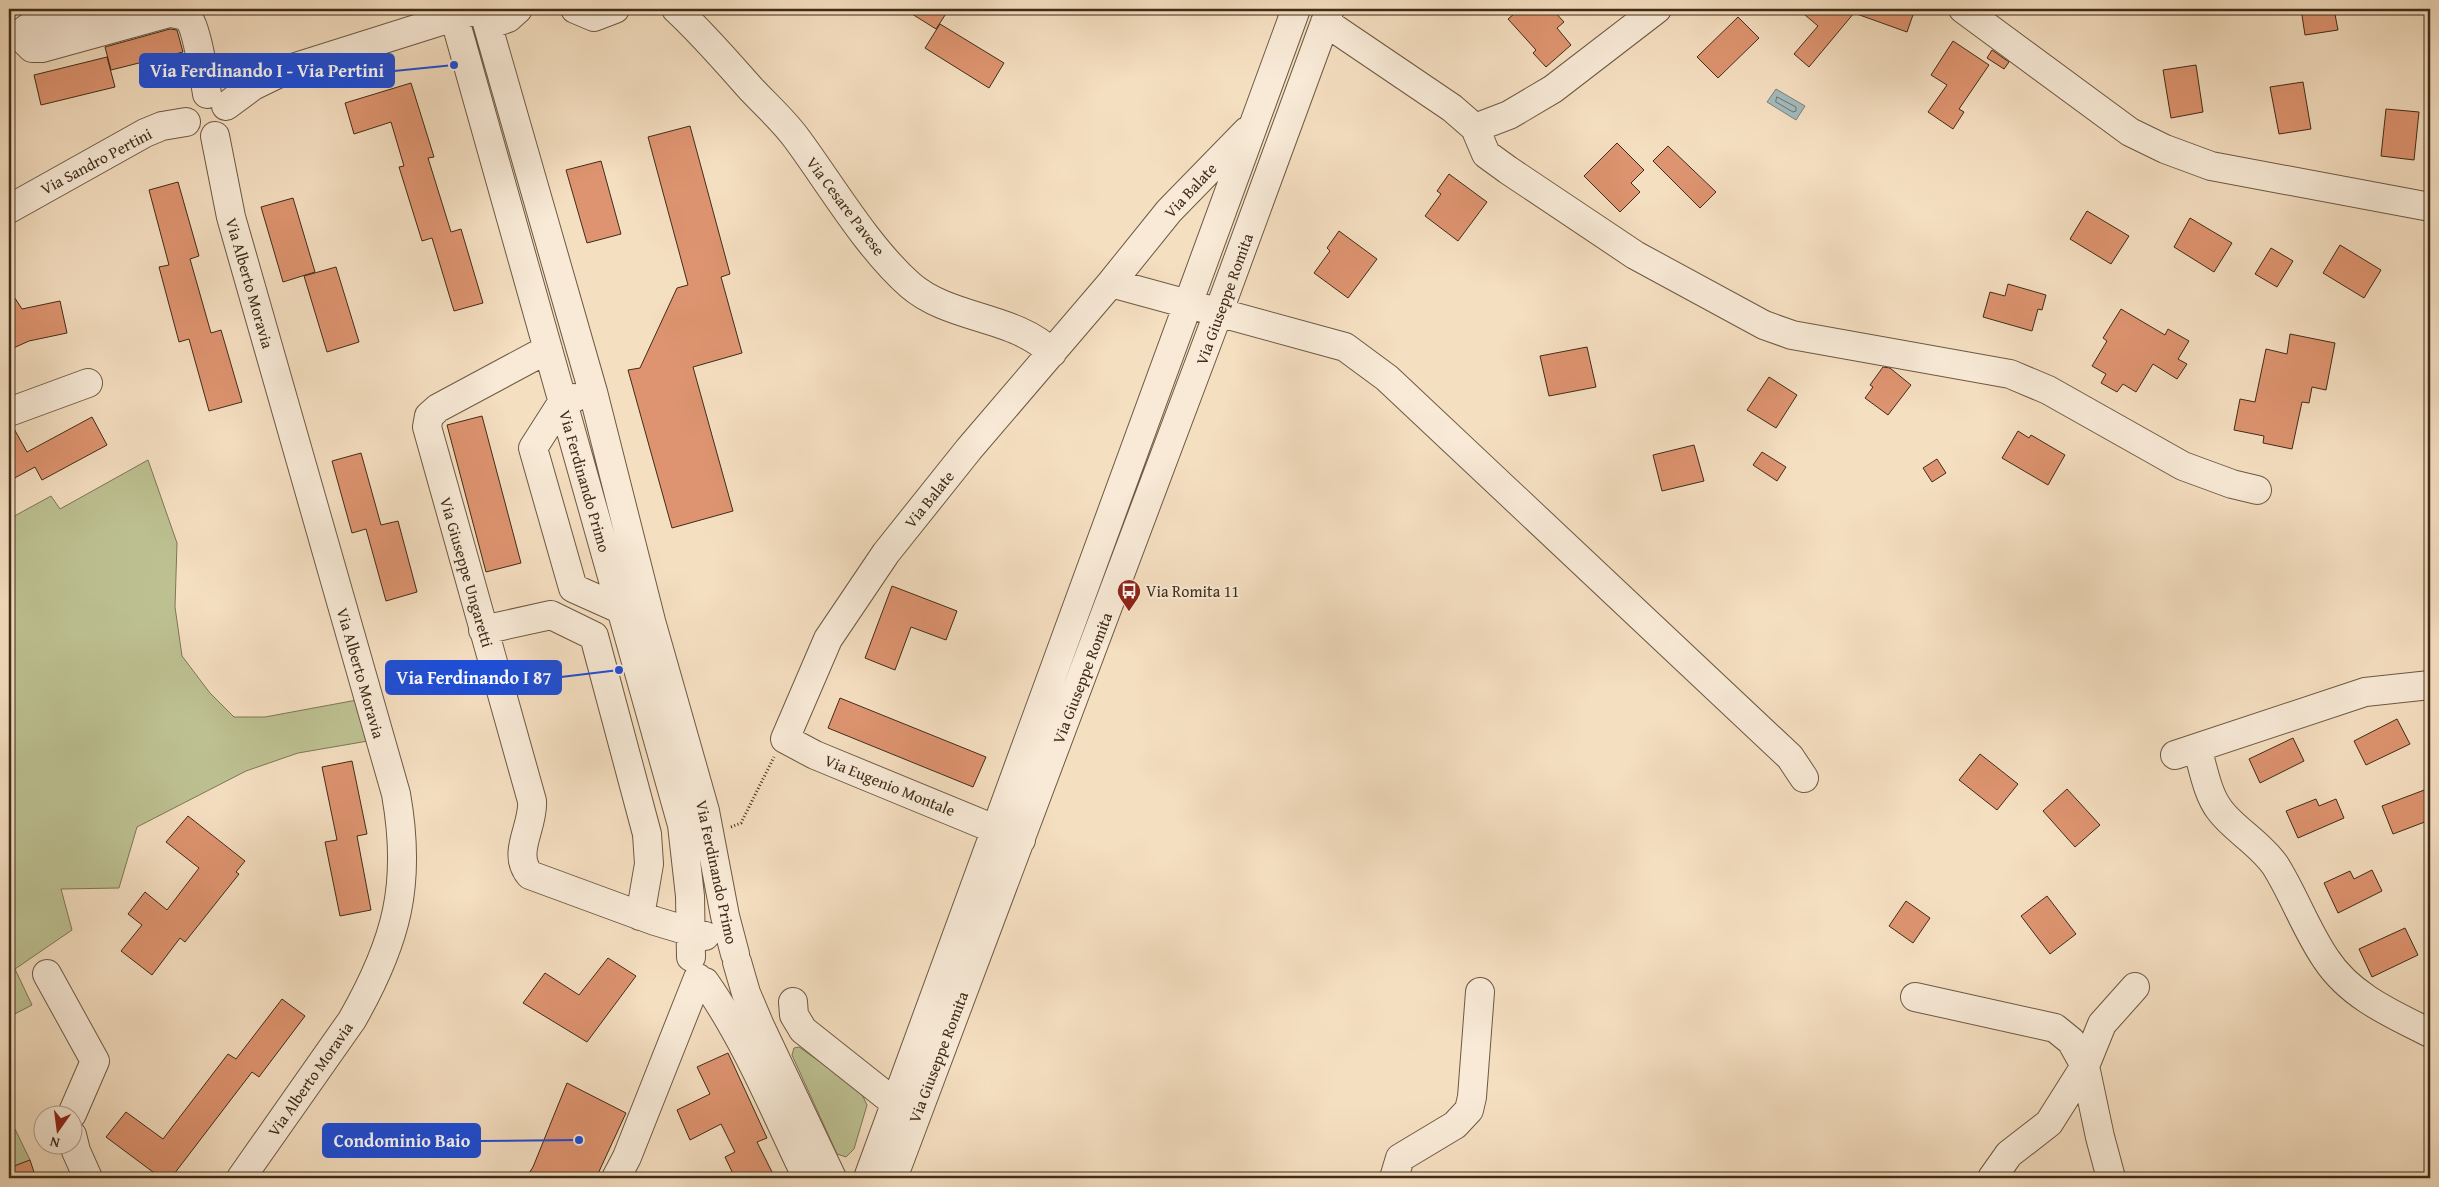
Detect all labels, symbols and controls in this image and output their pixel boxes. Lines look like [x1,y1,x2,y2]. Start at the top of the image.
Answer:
callout: Via Ferdinando I - Via Pertini [140,54,394,87]
text: Via Ferdinando I - Via Pertini [150,57,384,84]
street label: Via Sandro Pertini [36,121,157,201]
street label: Via Cesare Pavese [801,151,891,261]
street label: Via Balate [1158,157,1222,223]
street label: Via Alberto Moravia [220,215,280,352]
street label: Via Giuseppe Romita [1189,229,1259,368]
street label: Via Ferdinando Primo [553,407,617,555]
street label: Via Balate [898,465,960,533]
street label: Via Giuseppe Ungaretti [434,494,500,651]
bus stop icon: Via Romita 11 [1116,578,1142,612]
place label: Via Romita 11 [1146,579,1239,603]
street label: Via Alberto Moravia [331,605,391,742]
street label: Via Giuseppe Romita [1046,608,1118,747]
callout: Via Ferdinando I 87 [386,661,561,694]
text: Via Ferdinando I 87 [396,664,552,691]
street label: Via Eugenio Montale [821,748,959,822]
street label: Via Ferdinando Primo [690,798,744,946]
street label: Via Giuseppe Romita [902,987,974,1126]
street label: Via Alberto Moravia [261,1016,359,1141]
north arrow [32,1104,82,1154]
callout: Condominio Baio [323,1124,480,1157]
text: Condominio Baio [334,1127,471,1154]
text: N [47,1132,62,1153]

